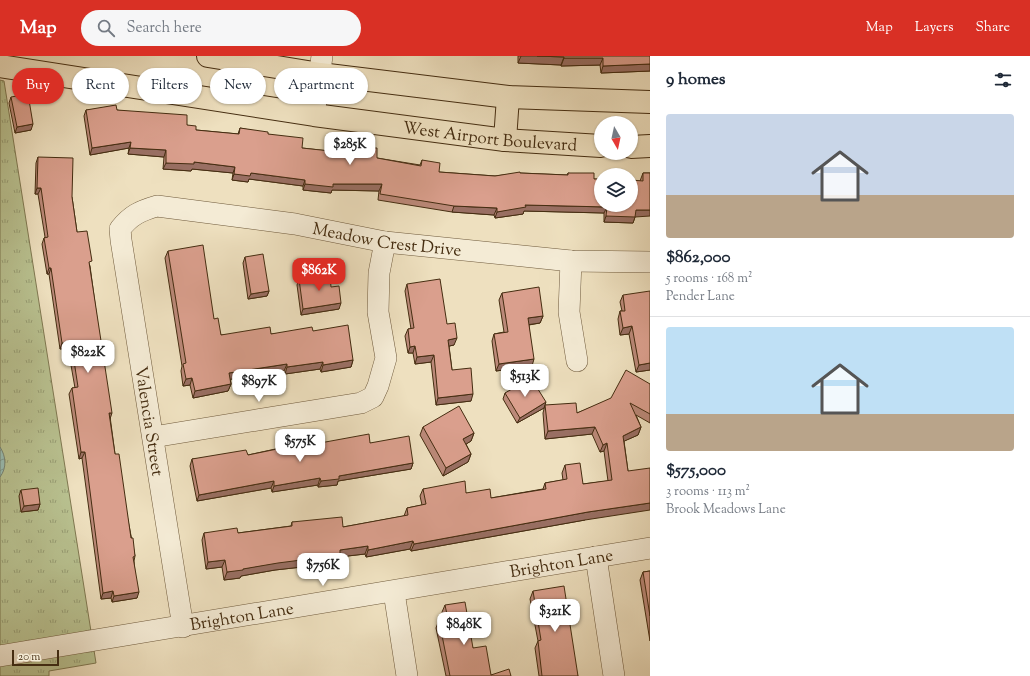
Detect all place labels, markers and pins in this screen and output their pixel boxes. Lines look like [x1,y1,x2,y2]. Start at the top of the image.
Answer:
pin: $285K [322,132,378,166]
pin: $862K [291,258,347,292]
pin: $822K [60,340,116,374]
pin: $513K [497,364,553,398]
pin: $897K [231,369,287,403]
pin: $575K [272,429,328,463]
pin: $756K [295,553,351,587]
pin: $321K [527,599,583,633]
pin: $848K [436,612,492,646]

